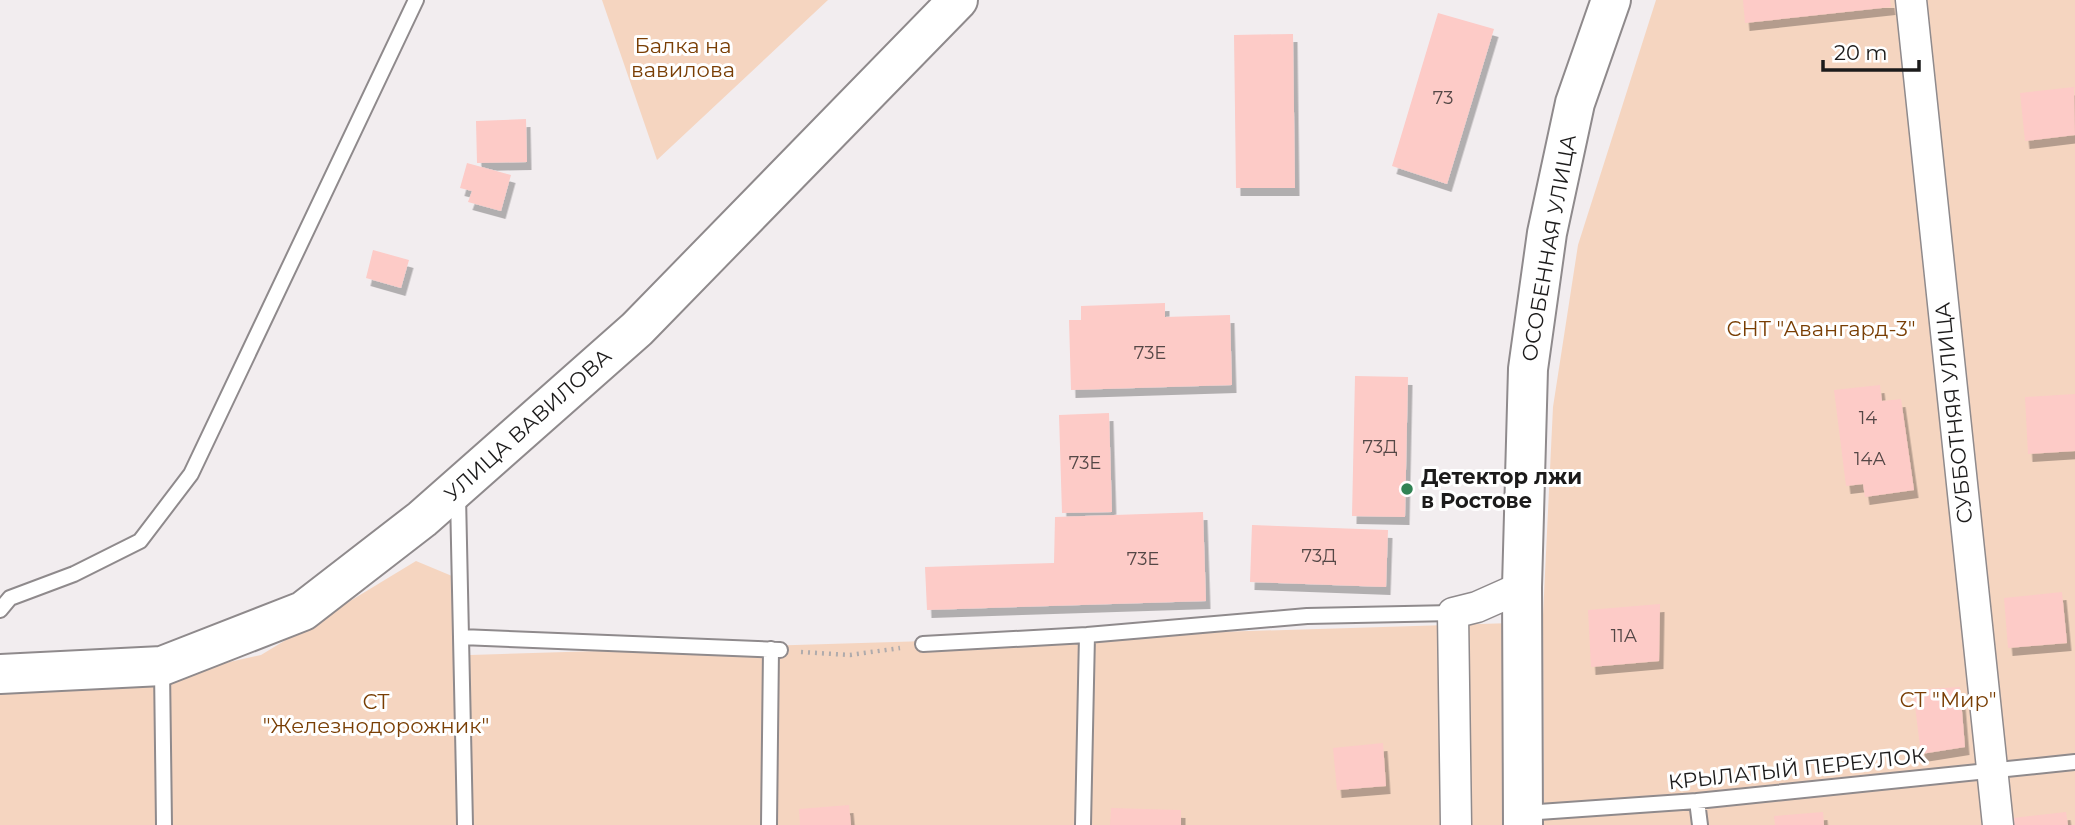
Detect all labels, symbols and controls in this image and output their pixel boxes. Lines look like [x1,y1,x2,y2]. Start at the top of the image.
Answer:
scale bar [1823,28,1919,72]
park label: Балка на вавилова [631,33,735,82]
text: 20 m [1834,40,1888,65]
house number: 73 [1433,87,1453,109]
street label: ОСОБЕННАЯ УЛИЦА [1516,132,1581,363]
street label: СУББОТНЯЯ УЛИЦА [1929,301,1978,525]
park label: СНТ "Авангард-3" [1726,316,1916,341]
house number: 73Е [1134,342,1166,364]
street label: УЛИЦА ВАВИЛОВА [439,343,616,506]
house number: 14 [1859,407,1877,429]
house number: 73Д [1363,436,1397,458]
house number: 14А [1854,448,1886,470]
house number: 73Е [1069,452,1101,474]
place label: Детектор лжи в Ростове [1421,464,1582,513]
marker: Детектор лжи в Ростове [1399,481,1415,497]
house number: 73Д [1302,545,1336,567]
house number: 73Е [1127,548,1159,570]
house number: 11А [1611,625,1638,647]
park label: СТ "Мир" [1899,687,1997,712]
park label: СТ "Железнодорожник" [263,689,489,738]
street label: КРЫЛАТЫЙ ПЕРЕУЛОК [1667,743,1927,794]

